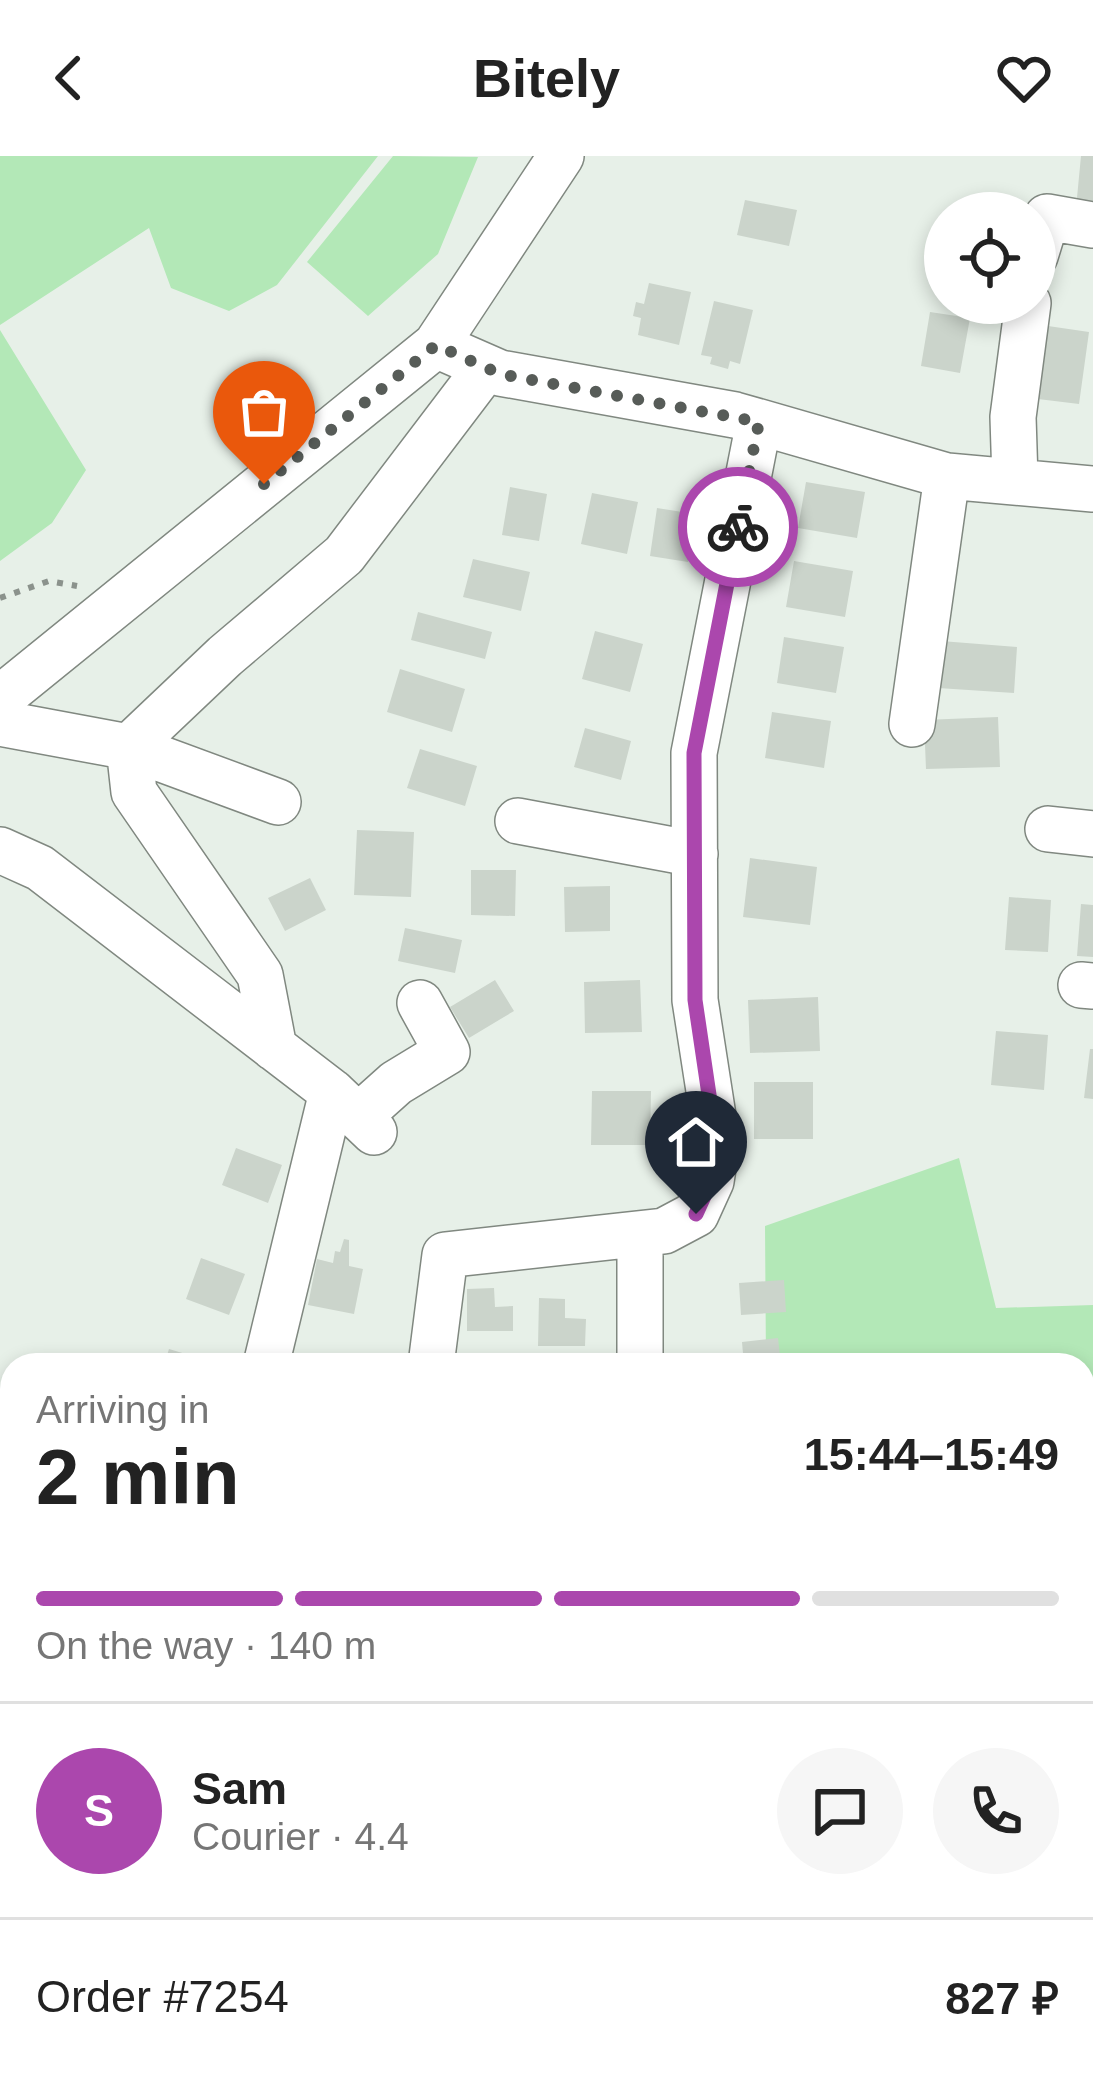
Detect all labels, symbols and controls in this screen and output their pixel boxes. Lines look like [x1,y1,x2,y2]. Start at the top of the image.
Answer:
icon: back [36,45,102,111]
icon: heart [991,45,1057,111]
text: Bitely [473,48,620,108]
map controls [924,192,1056,324]
button: locate [924,192,1056,324]
pin [213,361,315,484]
icon: bag [231,379,297,445]
courier [678,467,798,587]
icon: bike [705,494,771,560]
pin [645,1091,747,1214]
icon: home [663,1109,729,1175]
text: Arriving in [36,1388,209,1431]
text: 15:44–15:49 [804,1429,1059,1480]
text: 2 min [36,1433,240,1521]
text: On the way · 140 m [36,1624,376,1667]
button: chat [777,1748,903,1874]
button: phone [933,1748,1059,1874]
text: Sam [192,1763,287,1814]
text: S [84,1785,114,1836]
text: Courier · 4.4 [192,1815,409,1858]
text: Order #7254 [36,1971,289,2022]
text: 827 ₽ [945,1973,1059,2024]

